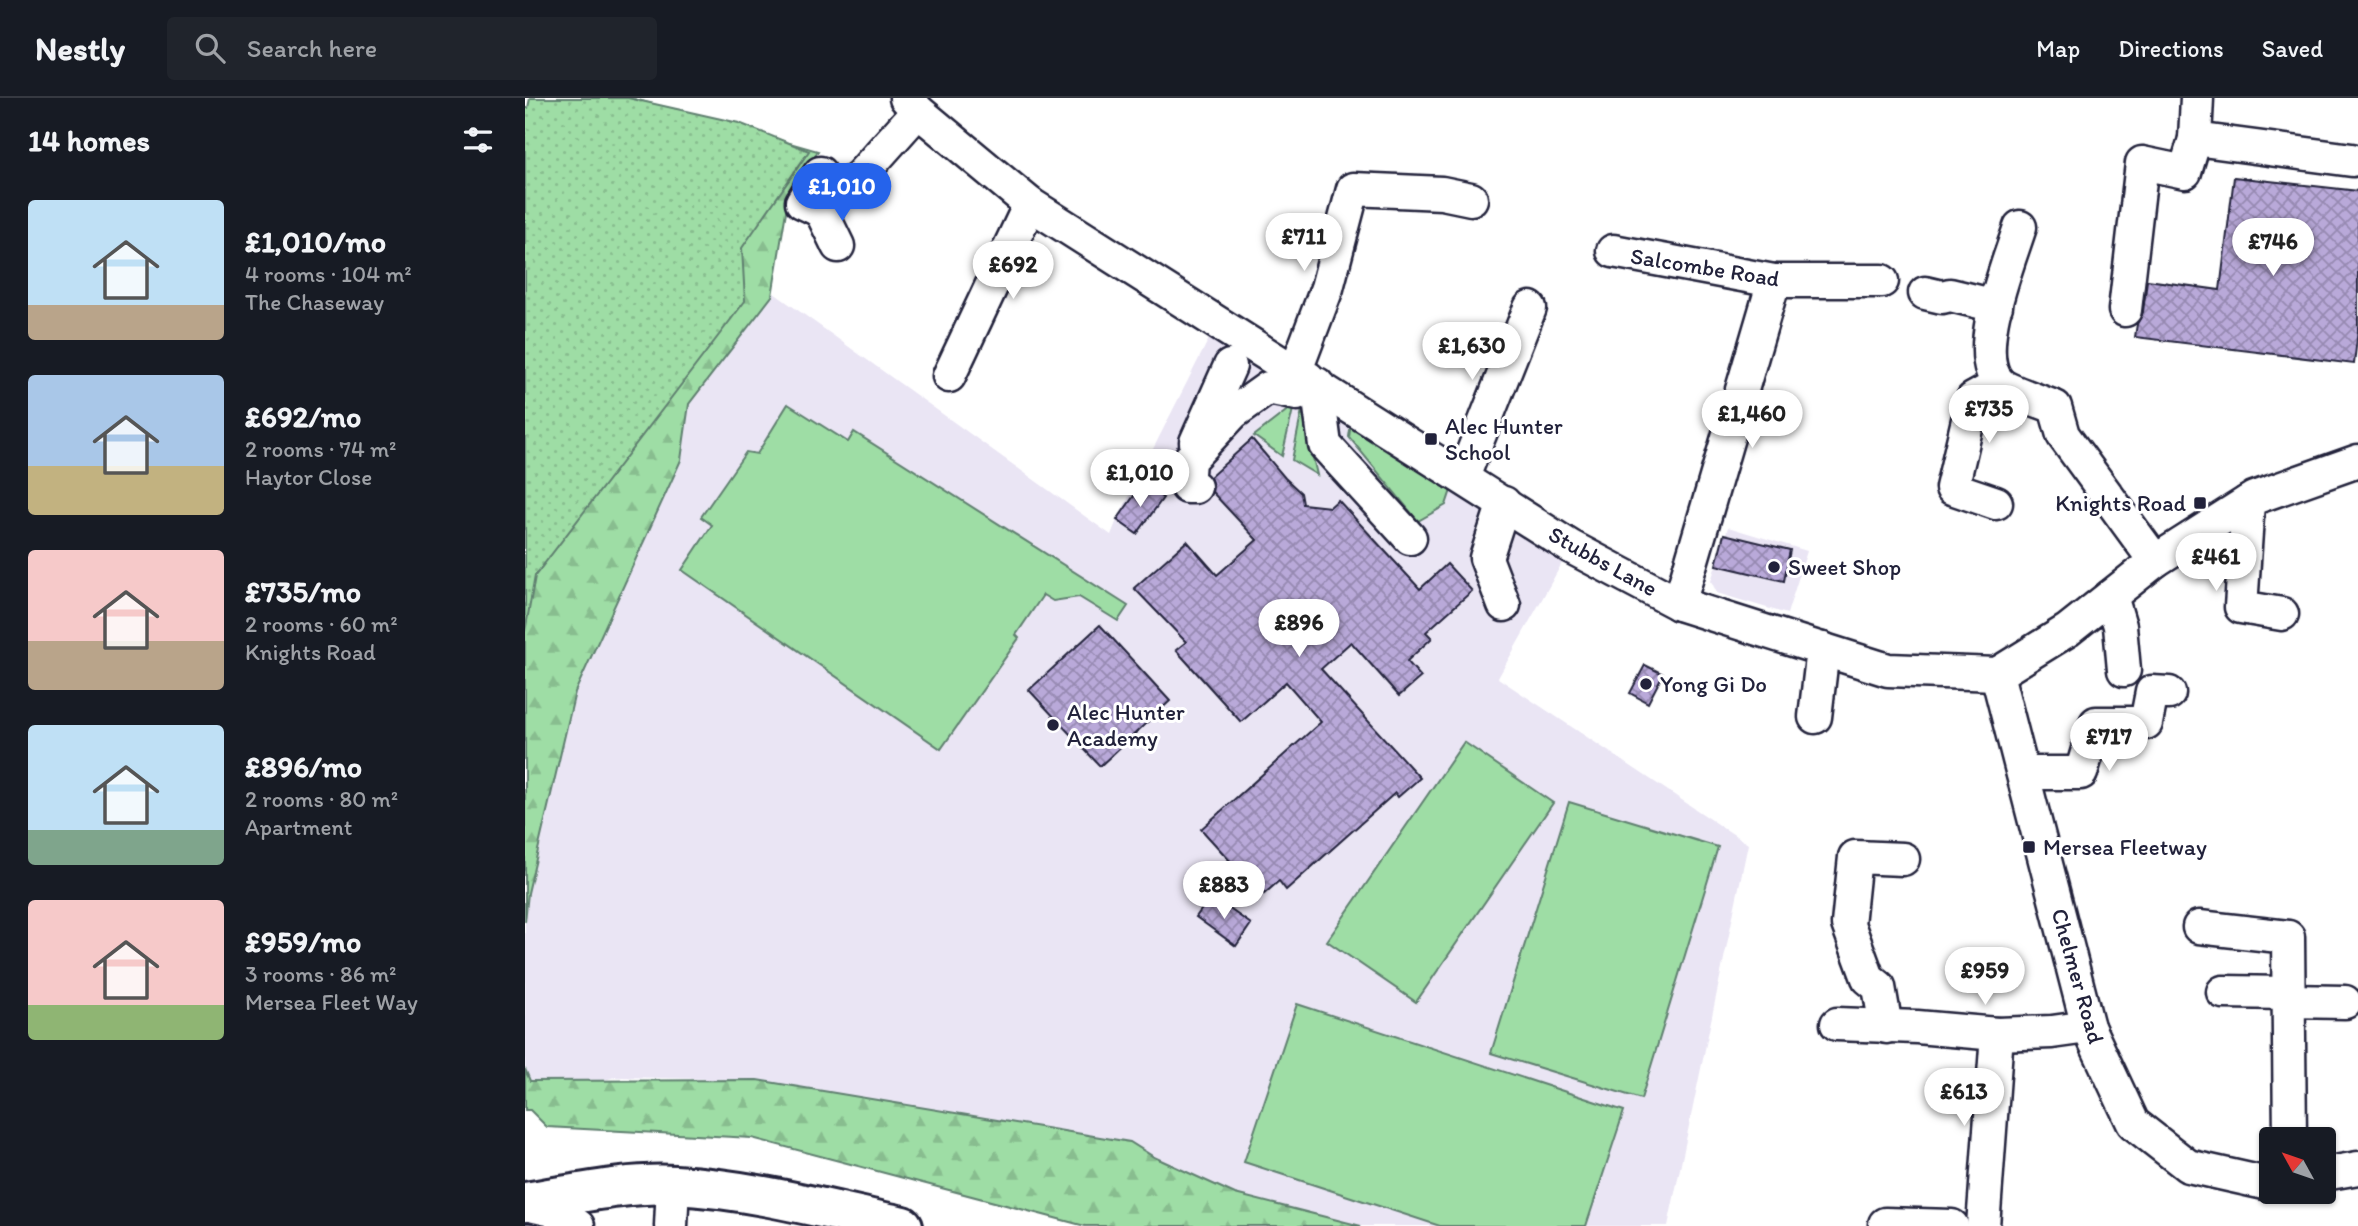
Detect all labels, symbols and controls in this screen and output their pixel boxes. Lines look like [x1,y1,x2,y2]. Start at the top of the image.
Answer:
search box [167,17,657,80]
text: Nestly [35,29,125,68]
icon: search [191,29,229,67]
text: Search here [247,32,377,64]
text: Map [2036,34,2080,63]
text: Directions [2118,34,2224,63]
text: Saved [2262,34,2323,63]
icon: filters [459,121,497,159]
text: 14 homes [28,122,150,159]
pin: £1,010 [785,164,899,223]
text: £1,010 [808,172,876,200]
pin: £711 [1263,214,1345,273]
pin: £746 [2232,218,2314,278]
text: £711 [1281,222,1327,250]
text: £1,010/mo [245,223,386,260]
text: £746 [2248,227,2298,255]
icon: home [84,228,168,312]
street label: Salcombe Road [1629,241,1781,293]
pin: £692 [972,242,1054,301]
text: £692 [989,250,1037,278]
text: 4 rooms · 104 m² [245,260,412,288]
text: The Chaseway [245,288,384,316]
pin: £1,630 [1415,322,1529,382]
text: £1,630 [1438,331,1506,359]
pin: £735 [1948,386,2030,445]
pin: £1,460 [1695,390,1809,450]
text: £735 [1965,394,2013,422]
text: £692/mo [245,398,361,435]
text: £1,460 [1718,399,1786,427]
icon: home [84,403,168,487]
place label: Alec Hunter School [1445,412,1563,466]
marker: Alec Hunter School [1423,431,1439,447]
text: 2 rooms · 74 m² [245,435,397,463]
pin: £1,010 [1083,450,1197,509]
text: £1,010 [1106,458,1174,486]
text: Haytor Close [245,463,372,491]
place label: Knights Road [2055,489,2186,517]
marker: Knights Road [2192,495,2208,511]
street label: Stubbs Lane [1544,520,1662,602]
pin: £461 [2175,533,2257,593]
text: £461 [2192,542,2240,570]
place label: Sweet Shop [1788,553,1901,581]
marker: Sweet Shop [1766,559,1782,575]
text: £735/mo [245,573,361,610]
icon: home [84,578,168,662]
pin: £896 [1258,600,1340,659]
text: £896 [1274,608,1324,636]
text: 2 rooms · 60 m² [245,610,398,638]
text: Knights Road [245,638,376,666]
place label: Yong Gi Do [1660,670,1767,698]
marker: Yong Gi Do [1638,676,1654,692]
place label: Alec Hunter Academy [1067,698,1185,752]
pin: £717 [2068,714,2150,773]
marker: Alec Hunter Academy [1045,717,1061,733]
text: £717 [2086,722,2132,750]
text: £896/mo [245,748,362,785]
icon: home [84,753,168,837]
text: 2 rooms · 80 m² [245,785,398,813]
text: Apartment [245,813,352,841]
place label: Mersea Fleetway [2043,833,2207,861]
marker: Mersea Fleetway [2021,839,2037,855]
pin: £883 [1183,862,1265,921]
text: £883 [1199,870,1249,898]
street label: Chelmer Road [2045,905,2111,1047]
text: £959/mo [245,923,361,960]
icon: home [84,928,168,1012]
pin: £959 [1944,948,2026,1007]
text: £959 [1961,956,2009,984]
text: 3 rooms · 86 m² [245,960,397,988]
text: Mersea Fleet Way [245,988,418,1016]
pin: £613 [1923,1068,2005,1128]
text: £613 [1940,1077,1988,1105]
north arrow [2259,1127,2336,1204]
map controls [2259,1127,2336,1204]

